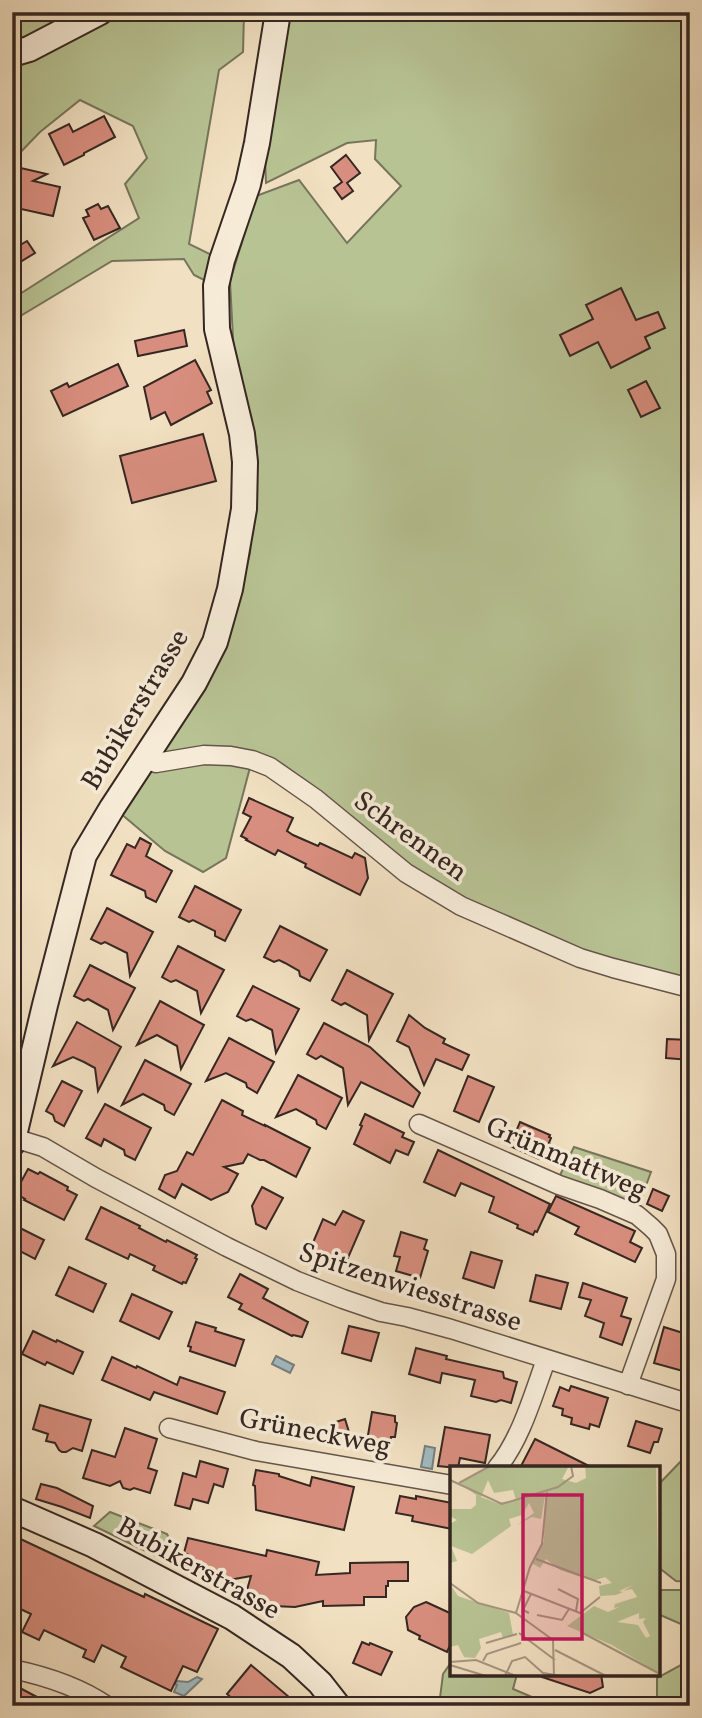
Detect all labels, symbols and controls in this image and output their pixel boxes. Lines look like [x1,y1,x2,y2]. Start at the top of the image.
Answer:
street label: Bubikerstrasse [73,622,199,798]
street label: Schrennen [345,782,475,892]
street label: Grünmattweg [480,1108,652,1210]
street label: Spitzenwiesstrasse [293,1233,527,1343]
street label: Grüneckweg [236,1399,394,1467]
inset map [450,1466,660,1676]
street label: Bubikerstrasse [109,1508,287,1630]

